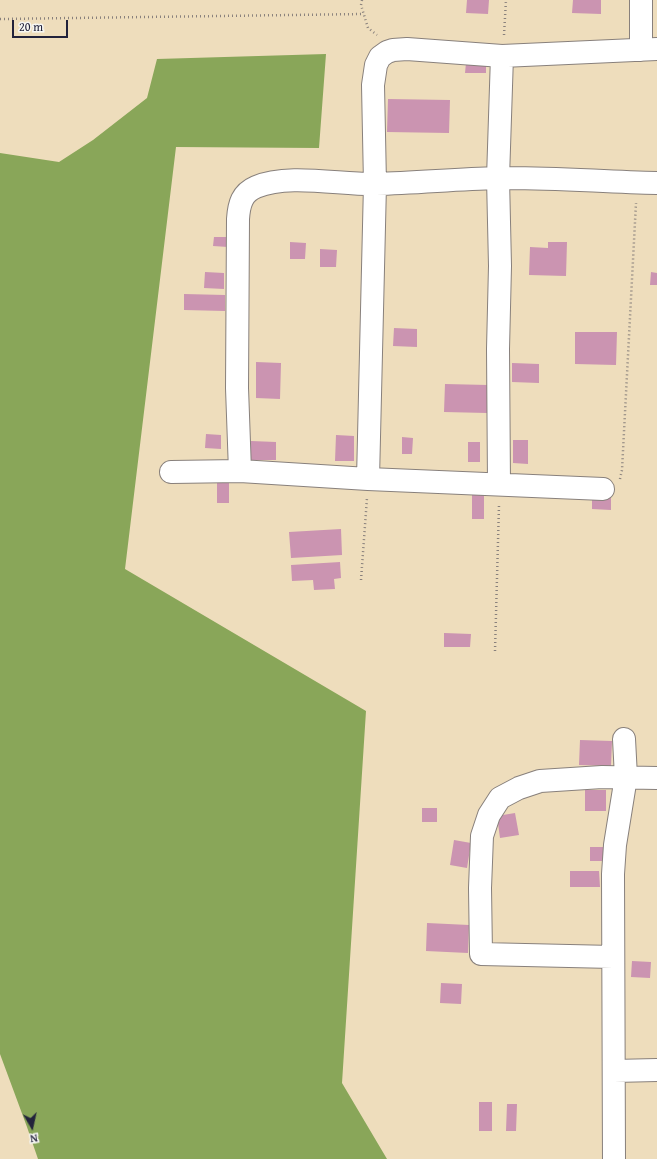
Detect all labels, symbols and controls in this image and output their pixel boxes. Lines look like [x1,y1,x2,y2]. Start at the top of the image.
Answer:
scale bar [14,12,70,38]
text: 20 m [19,18,43,35]
north arrow [12,1107,52,1147]
text: N [29,1130,39,1147]

